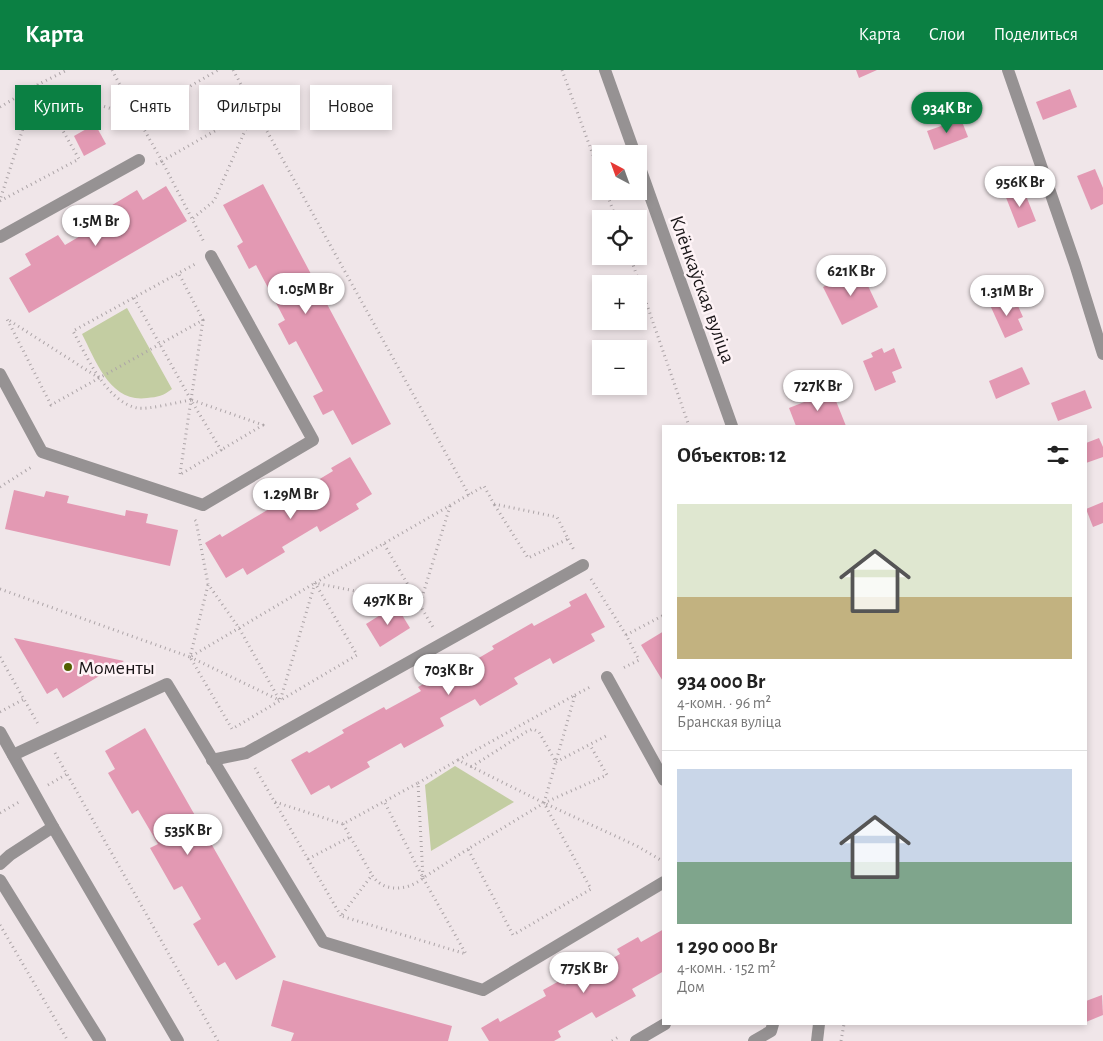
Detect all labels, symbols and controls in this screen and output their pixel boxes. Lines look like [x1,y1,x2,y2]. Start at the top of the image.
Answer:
text: Карта [25,23,84,47]
text: Карта [859,26,901,44]
text: Слои [929,26,965,44]
text: Поделиться [993,26,1078,44]
chip: Купить [15,85,101,130]
chip: Снять [111,85,189,130]
chip: Фильтры [199,85,300,130]
chip: Новое [310,85,392,130]
pin: 934K Br [901,92,993,134]
text: 934K Br [922,100,972,116]
north arrow [592,145,648,200]
map controls [592,145,647,395]
pin: 956K Br [974,166,1066,208]
text: 956K Br [996,174,1044,190]
pin: 1.5M Br [50,204,142,247]
button: locate [592,210,647,265]
text: 1.5M Br [73,213,119,229]
street label: Клёнкаўская вуліца [666,213,738,366]
pin: 621K Br [805,254,897,297]
text: 621K Br [827,263,875,279]
pin: 1.05M Br [254,272,358,315]
pin: 1.31M Br [955,274,1059,317]
button: + [592,275,647,330]
text: 1.05M Br [279,281,333,297]
text: 1.31M Br [981,283,1033,299]
button: − [592,340,647,395]
pin: 727K Br [772,370,864,412]
text: 727K Br [794,378,842,394]
icon: filters [1044,441,1072,469]
text: Объектов: 12 [677,445,787,466]
pin: 1.29M Br [239,478,343,520]
text: 1.29M Br [264,486,318,502]
icon: home [830,536,920,626]
pin: 497K Br [342,584,434,626]
text: 497K Br [363,592,413,608]
pin: 703K Br [403,654,495,696]
place label: Моменты [78,658,155,678]
marker: Моменты [62,661,74,673]
text: 703K Br [425,662,473,678]
text: 934 000 Br [677,671,765,692]
text: 4-комн. · 96 m² [677,695,771,711]
text: Бранская вуліца [677,714,781,730]
icon: home [830,802,920,892]
pin: 535K Br [142,814,234,856]
text: 535K Br [164,822,212,838]
text: 1 290 000 Br [677,936,777,957]
pin: 775K Br [538,952,630,994]
text: 775K Br [560,960,608,976]
text: 4-комн. · 152 m² [677,960,776,976]
text: Дом [677,979,705,995]

